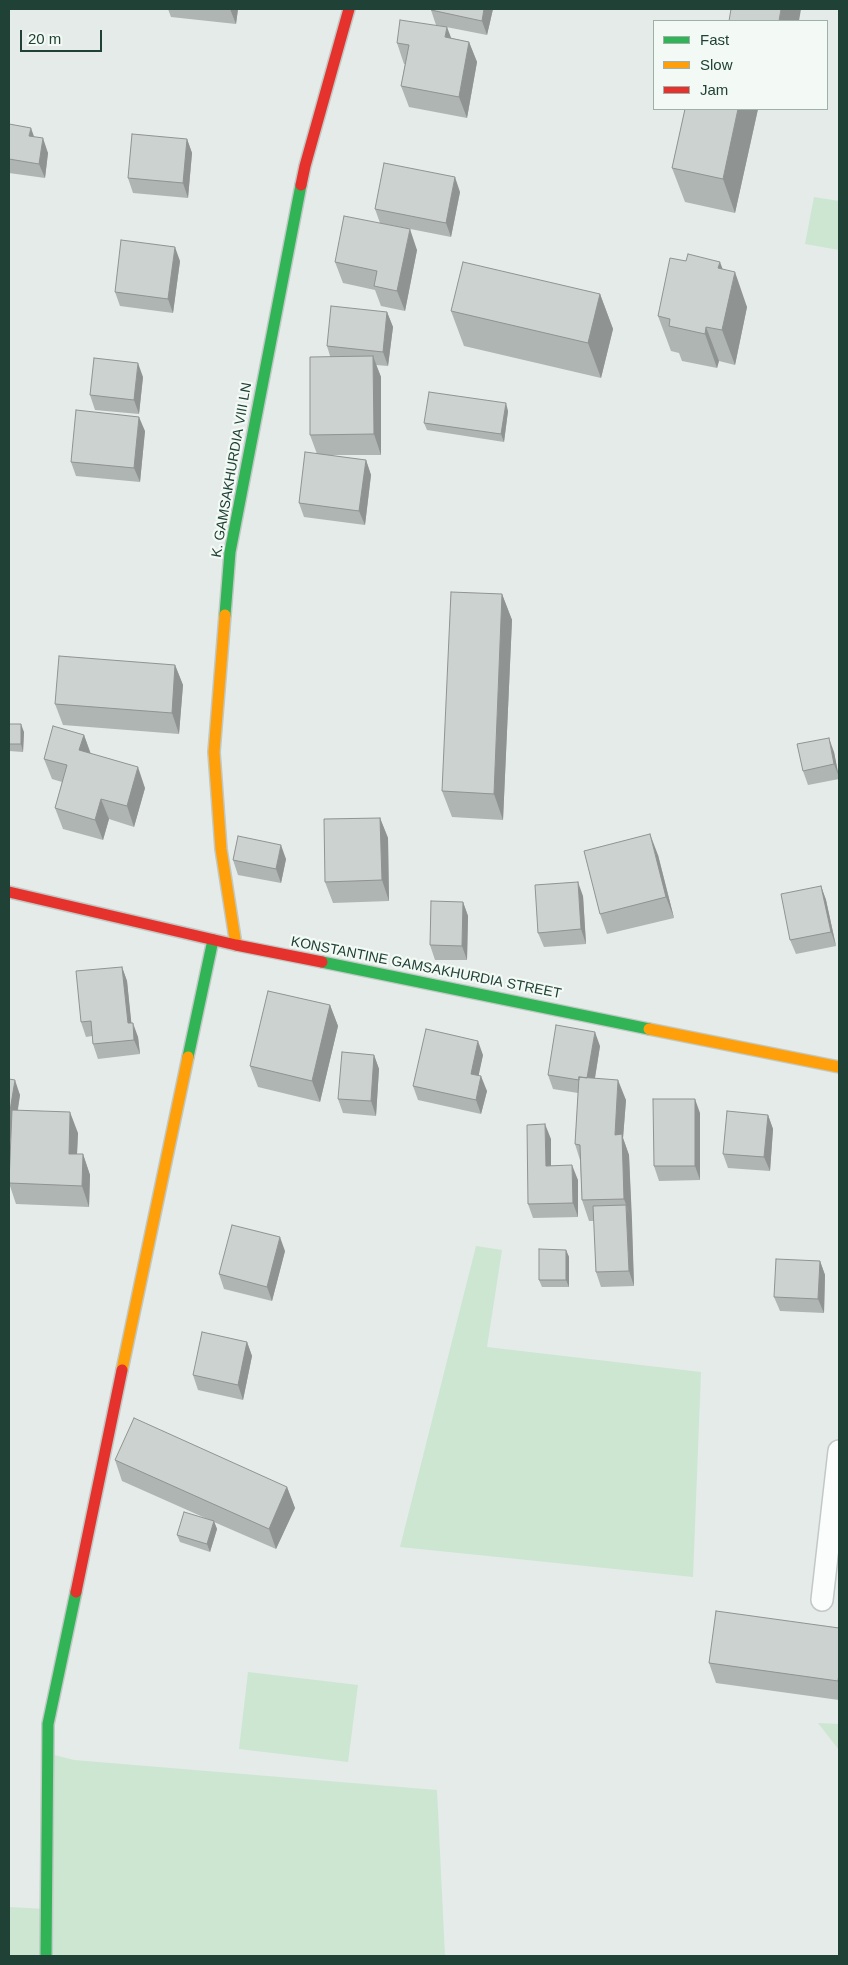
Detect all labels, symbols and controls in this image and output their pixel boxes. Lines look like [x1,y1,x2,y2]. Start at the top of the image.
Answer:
scale bar [22,20,105,52]
legend [653,20,828,110]
text: 20 m [28,30,61,47]
text: Fast [700,31,729,48]
text: Slow [700,56,733,73]
text: Jam [700,81,728,98]
street label: K. GAMSAKHURDIA VIII LN [208,381,256,559]
street label: KONSTANTINE GAMSAKHURDIA STREET [289,934,563,1002]

